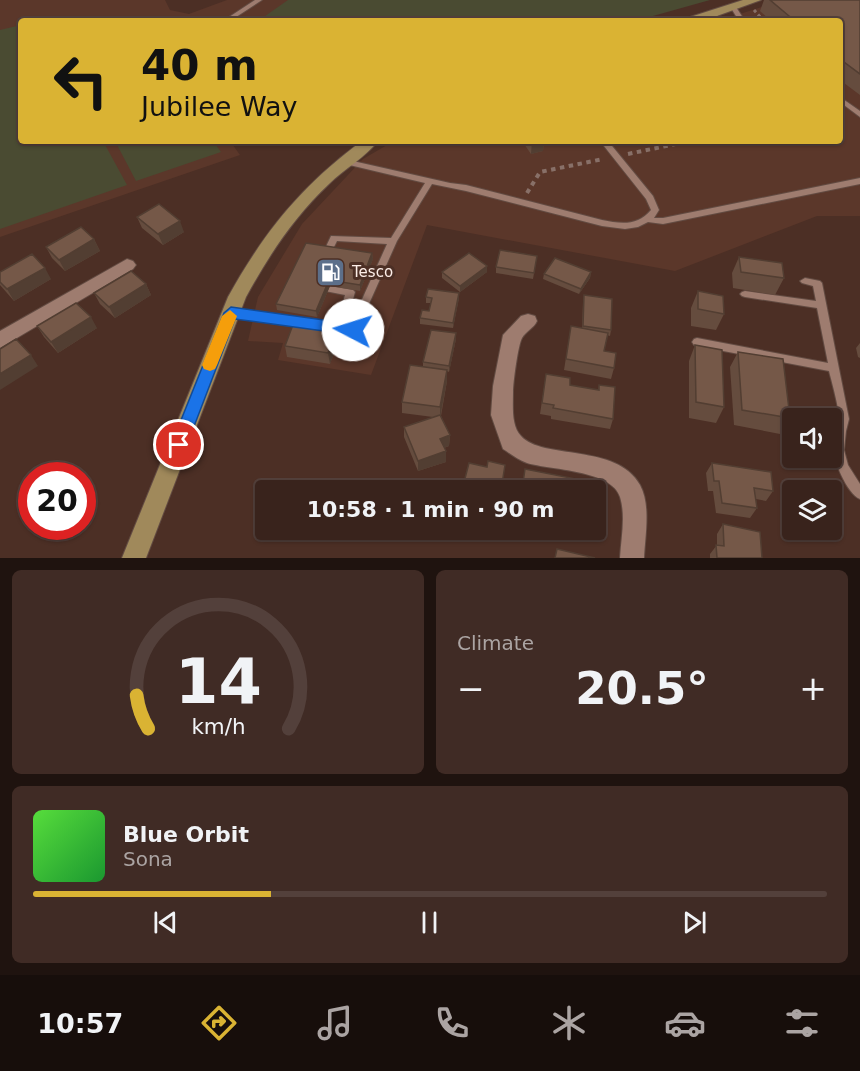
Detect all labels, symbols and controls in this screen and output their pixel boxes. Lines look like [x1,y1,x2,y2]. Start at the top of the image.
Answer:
text: 40 m [141,41,258,90]
icon: left [42,42,120,120]
text: Jubilee Way [141,91,298,122]
fuel station icon: Tesco [315,256,347,288]
place label: Tesco [351,263,393,281]
position arrow [321,298,385,362]
map controls [782,408,842,540]
button: sound [782,408,842,468]
pin [153,419,204,470]
icon: arrive [162,428,195,461]
speed limit sign: 20 [18,462,96,540]
button: layers [782,480,842,540]
text: 10:58 · 1 min · 90 m [307,497,554,522]
text: Climate [457,631,534,655]
text: 14 [175,645,261,718]
text: 20.5° [575,662,709,715]
text: − [457,669,485,708]
text: + [799,669,827,708]
text: km/h [191,714,245,739]
text: Blue Orbit [123,822,249,847]
text: Sona [123,847,173,871]
icon: previous [149,906,182,939]
icon: pause [413,906,446,939]
icon: next [678,906,711,939]
icon: directions [198,1002,240,1044]
icon: music [314,1002,356,1044]
icon: phone [431,1002,473,1044]
icon: climate [548,1002,590,1044]
icon: car [664,1002,706,1044]
icon: filters [781,1002,823,1044]
text: 10:57 [37,1008,123,1039]

